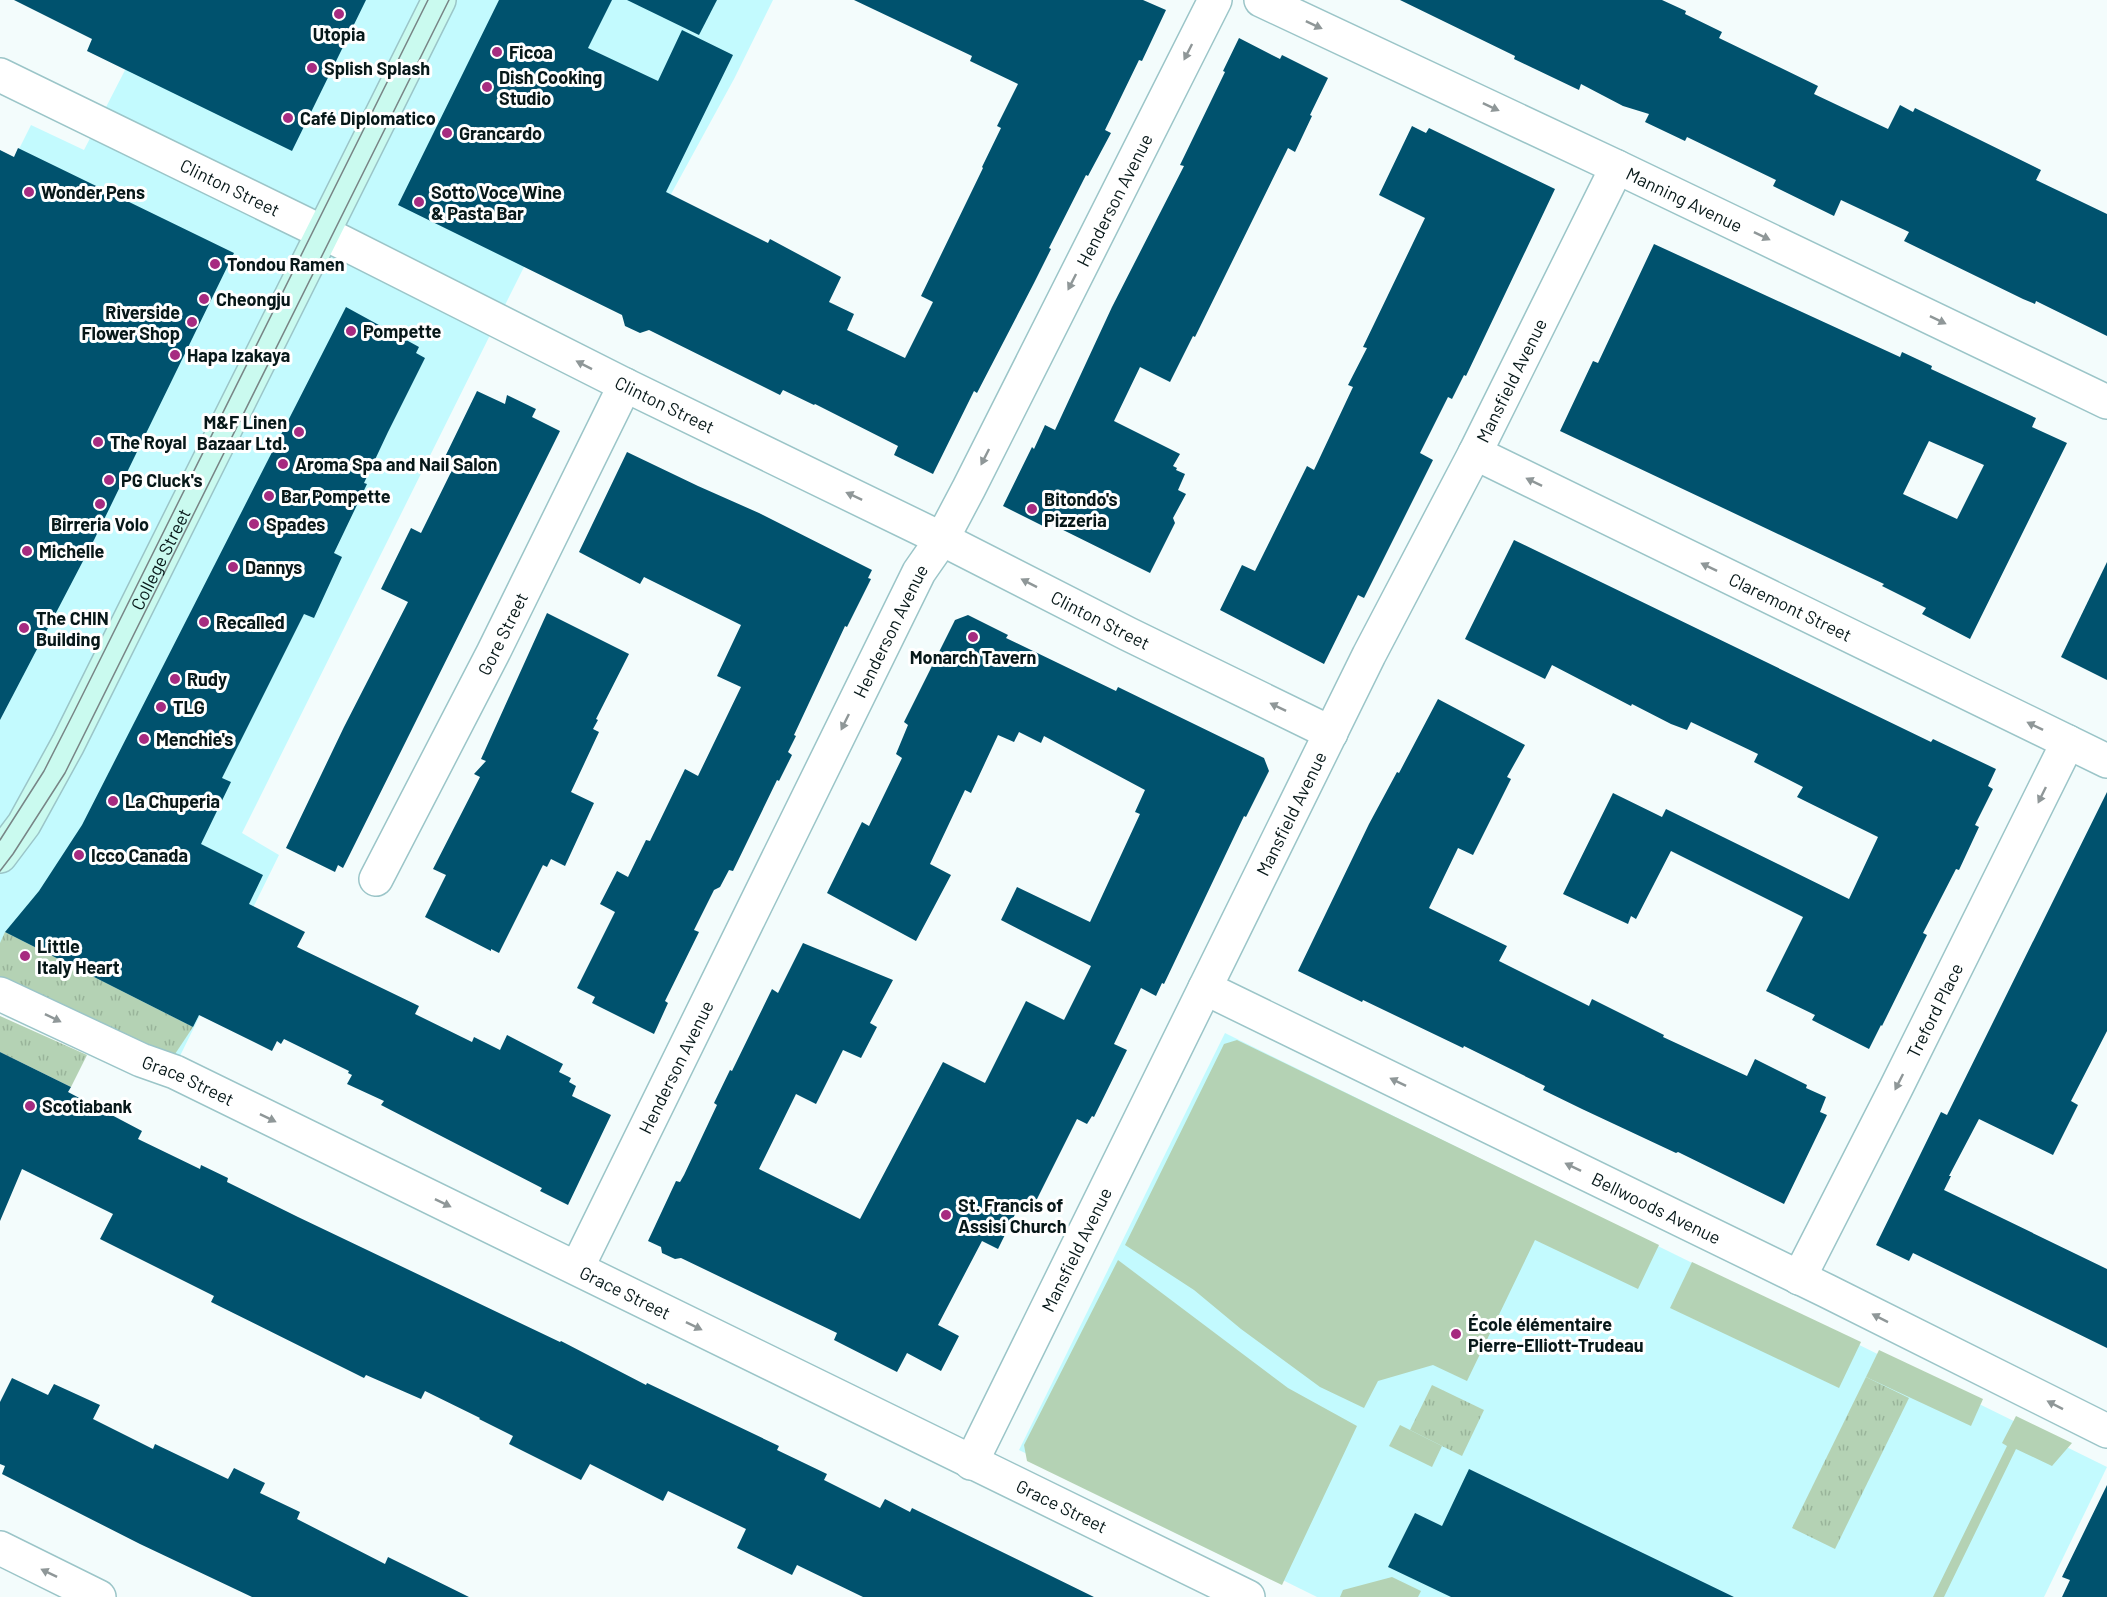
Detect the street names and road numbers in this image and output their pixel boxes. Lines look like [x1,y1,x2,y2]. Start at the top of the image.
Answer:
street label: Henderson Avenue [1072,130,1157,270]
street label: Clinton Street [177,154,283,221]
street label: Manning Avenue [1623,162,1746,237]
street label: Mansfield Avenue [1471,315,1551,446]
street label: Clinton Street [611,371,718,438]
street label: College Street [126,505,195,613]
street label: Henderson Avenue [848,560,932,701]
street label: Claremont Street [1725,568,1856,646]
street label: Clinton Street [1047,586,1154,654]
street label: Gore Street [472,589,532,679]
street label: Mansfield Avenue [1251,748,1331,879]
street label: Treford Place [1902,959,1967,1062]
street label: Henderson Avenue [634,997,718,1137]
street label: Grace Street [139,1050,238,1110]
street label: Bellwoods Avenue [1588,1167,1724,1249]
street label: Mansfield Avenue [1036,1184,1116,1315]
street label: Grace Street [576,1261,674,1324]
street label: Grace Street [1013,1474,1111,1537]

